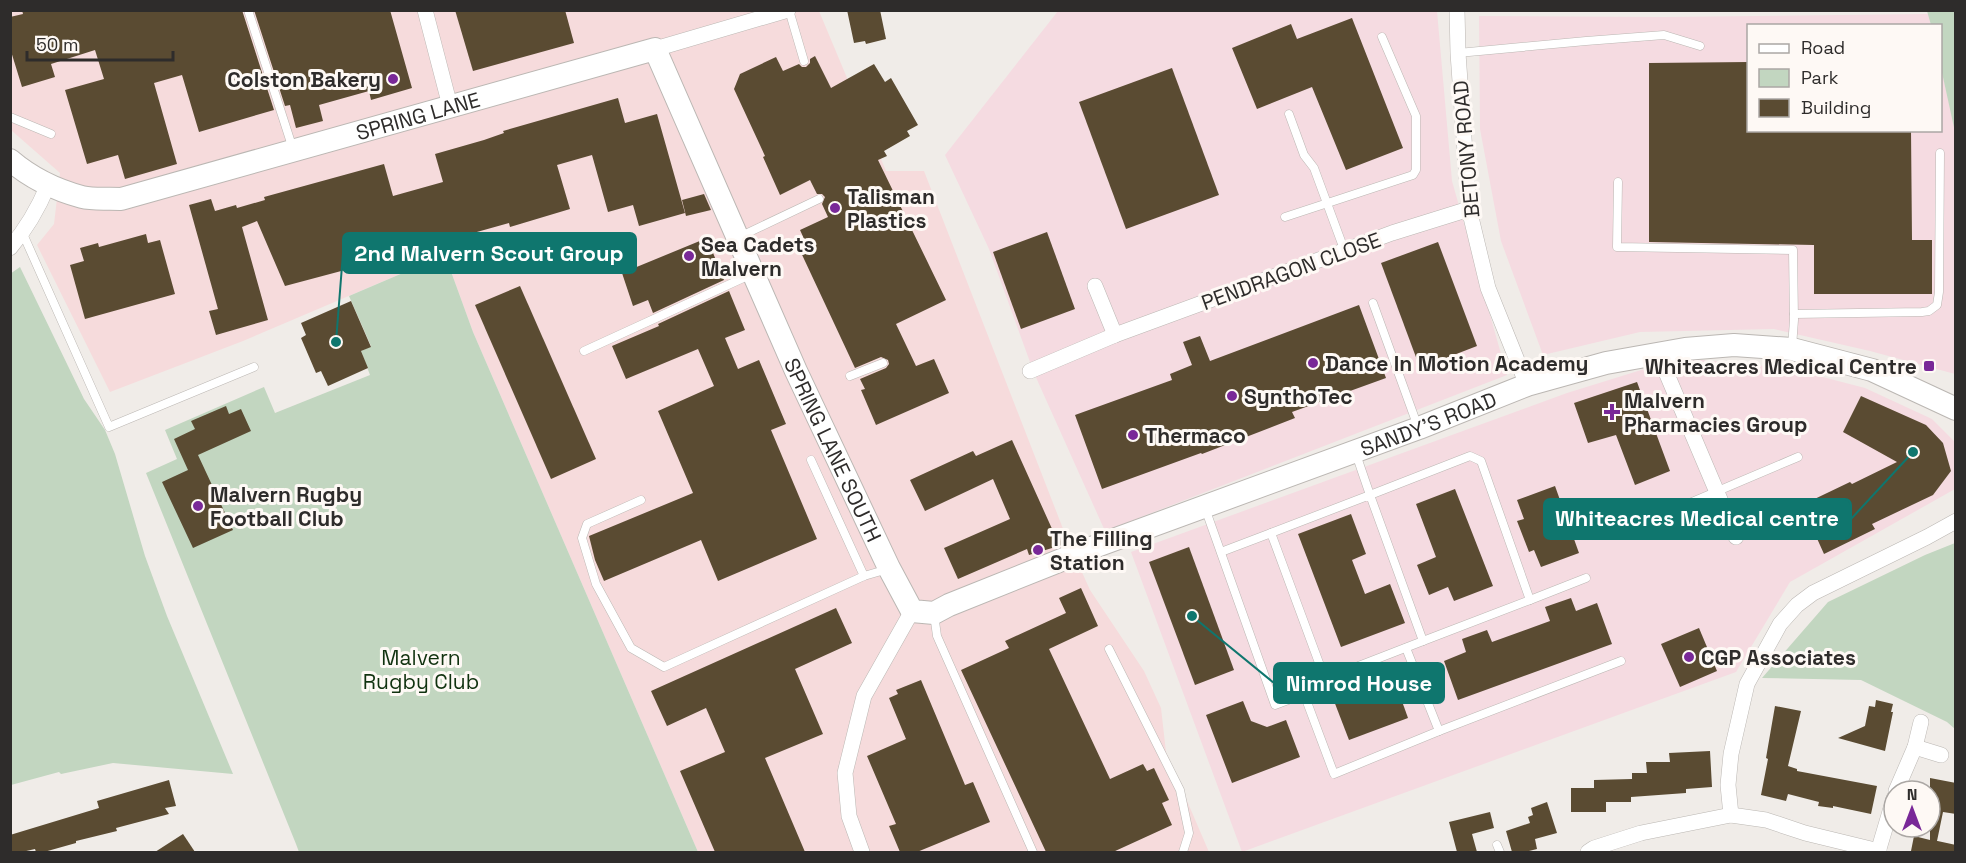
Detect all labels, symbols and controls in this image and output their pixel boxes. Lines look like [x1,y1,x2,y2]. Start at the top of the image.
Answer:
scale bar [27,24,172,62]
legend [1747,24,1942,132]
text: 50 m [36,33,78,56]
text: Road [1801,36,1845,59]
place label: Colston Bakery [227,66,381,93]
text: Park [1801,66,1839,89]
marker: Colston Bakery [386,72,400,86]
street label: BETONY ROAD [1447,79,1485,219]
street label: SPRING LANE [353,85,483,146]
text: Building [1801,96,1871,119]
place label: Talisman Plastics [847,183,935,234]
marker: Talisman Plastics [828,201,842,215]
street label: PENDRAGON CLOSE [1198,226,1384,316]
place label: Sea Cadets Malvern [701,231,815,282]
callout: 2nd Malvern Scout Group [343,233,636,273]
text: 2nd Malvern Scout Group [354,239,624,267]
marker: Sea Cadets Malvern [682,249,696,263]
place label: Dance In Motion Academy [1325,350,1588,377]
place label: Whiteacres Medical Centre [1645,353,1917,380]
street label: SPRING LANE SOUTH [778,354,888,546]
marker: Dance In Motion Academy [1306,356,1320,370]
marker: Whiteacres Medical Centre [1922,359,1936,373]
place label: SynthoTec [1244,383,1352,410]
street label: SANDY'S ROAD [1356,385,1500,462]
place label: Malvern Pharmacies Group [1624,387,1807,438]
marker: SynthoTec [1225,389,1239,403]
marker: Malvern Pharmacies Group [1605,405,1619,419]
place label: Thermaco [1145,422,1246,449]
marker: Thermaco [1126,428,1140,442]
place label: Malvern Rugby Football Club [210,481,362,532]
marker: Malvern Rugby Football Club [191,499,205,513]
callout: Whiteacres Medical centre [1544,499,1851,539]
text: Whiteacres Medical centre [1555,504,1839,532]
place label: The Filling Station [1050,525,1153,576]
marker: The Filling Station [1031,543,1045,557]
park label: Malvern Rugby Club [363,644,479,695]
place label: CGP Associates [1701,644,1856,671]
marker: CGP Associates [1682,650,1696,664]
callout: Nimrod House [1274,663,1444,703]
text: Nimrod House [1286,669,1432,697]
north arrow [1882,779,1942,839]
text: N [1907,784,1917,805]

